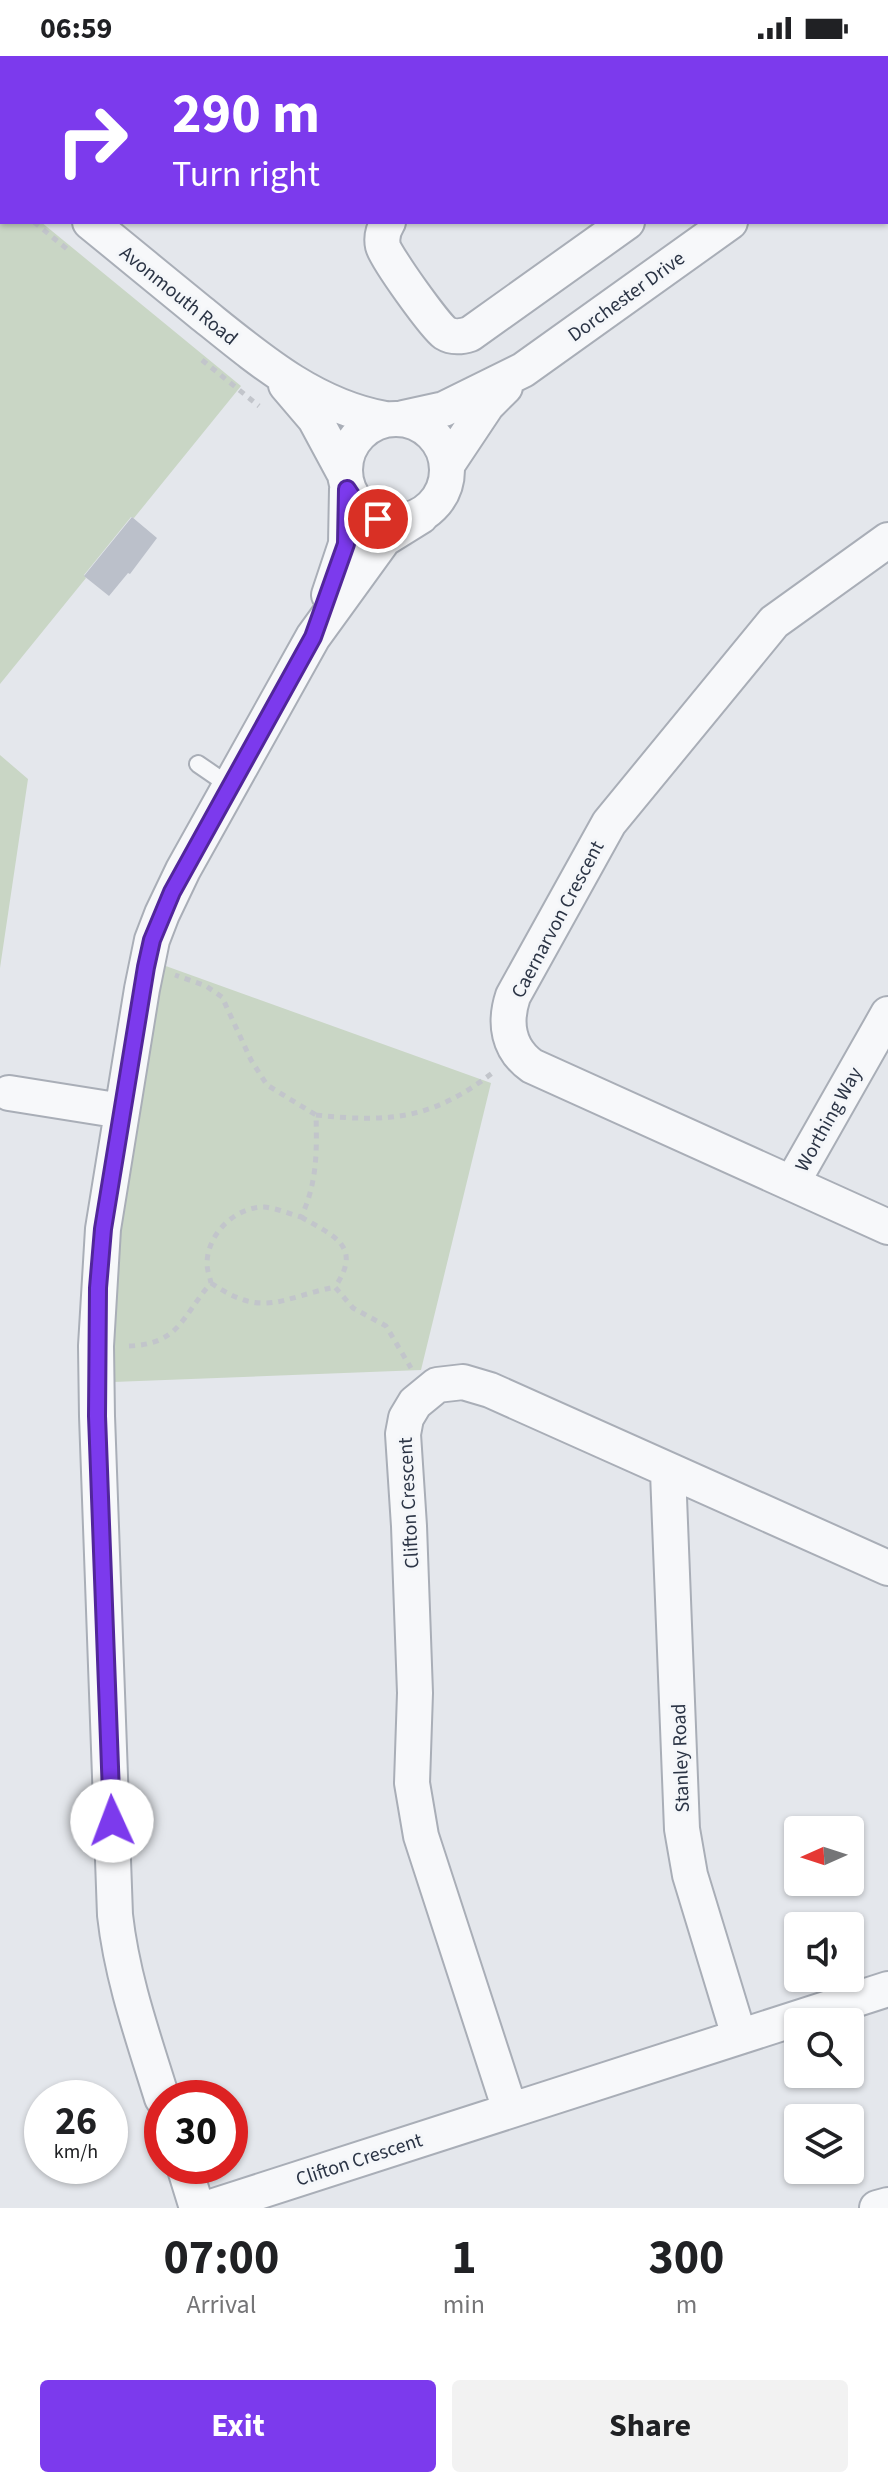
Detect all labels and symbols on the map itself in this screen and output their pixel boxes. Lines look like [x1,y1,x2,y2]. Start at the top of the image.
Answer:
street label: Avonmouth Road [113,239,243,352]
street label: Dorchester Drive [562,245,691,349]
pin [344,485,412,553]
street label: Caernarvon Crescent [505,836,611,1003]
street label: Worthing Way [789,1061,870,1177]
street label: Clifton Crescent [392,1436,426,1569]
street label: Stanley Road [665,1703,697,1813]
position arrow [70,1779,154,1863]
north arrow [784,1816,864,1896]
speed limit sign: 30 [144,2080,248,2184]
street label: Clifton Crescent [292,2126,426,2194]

